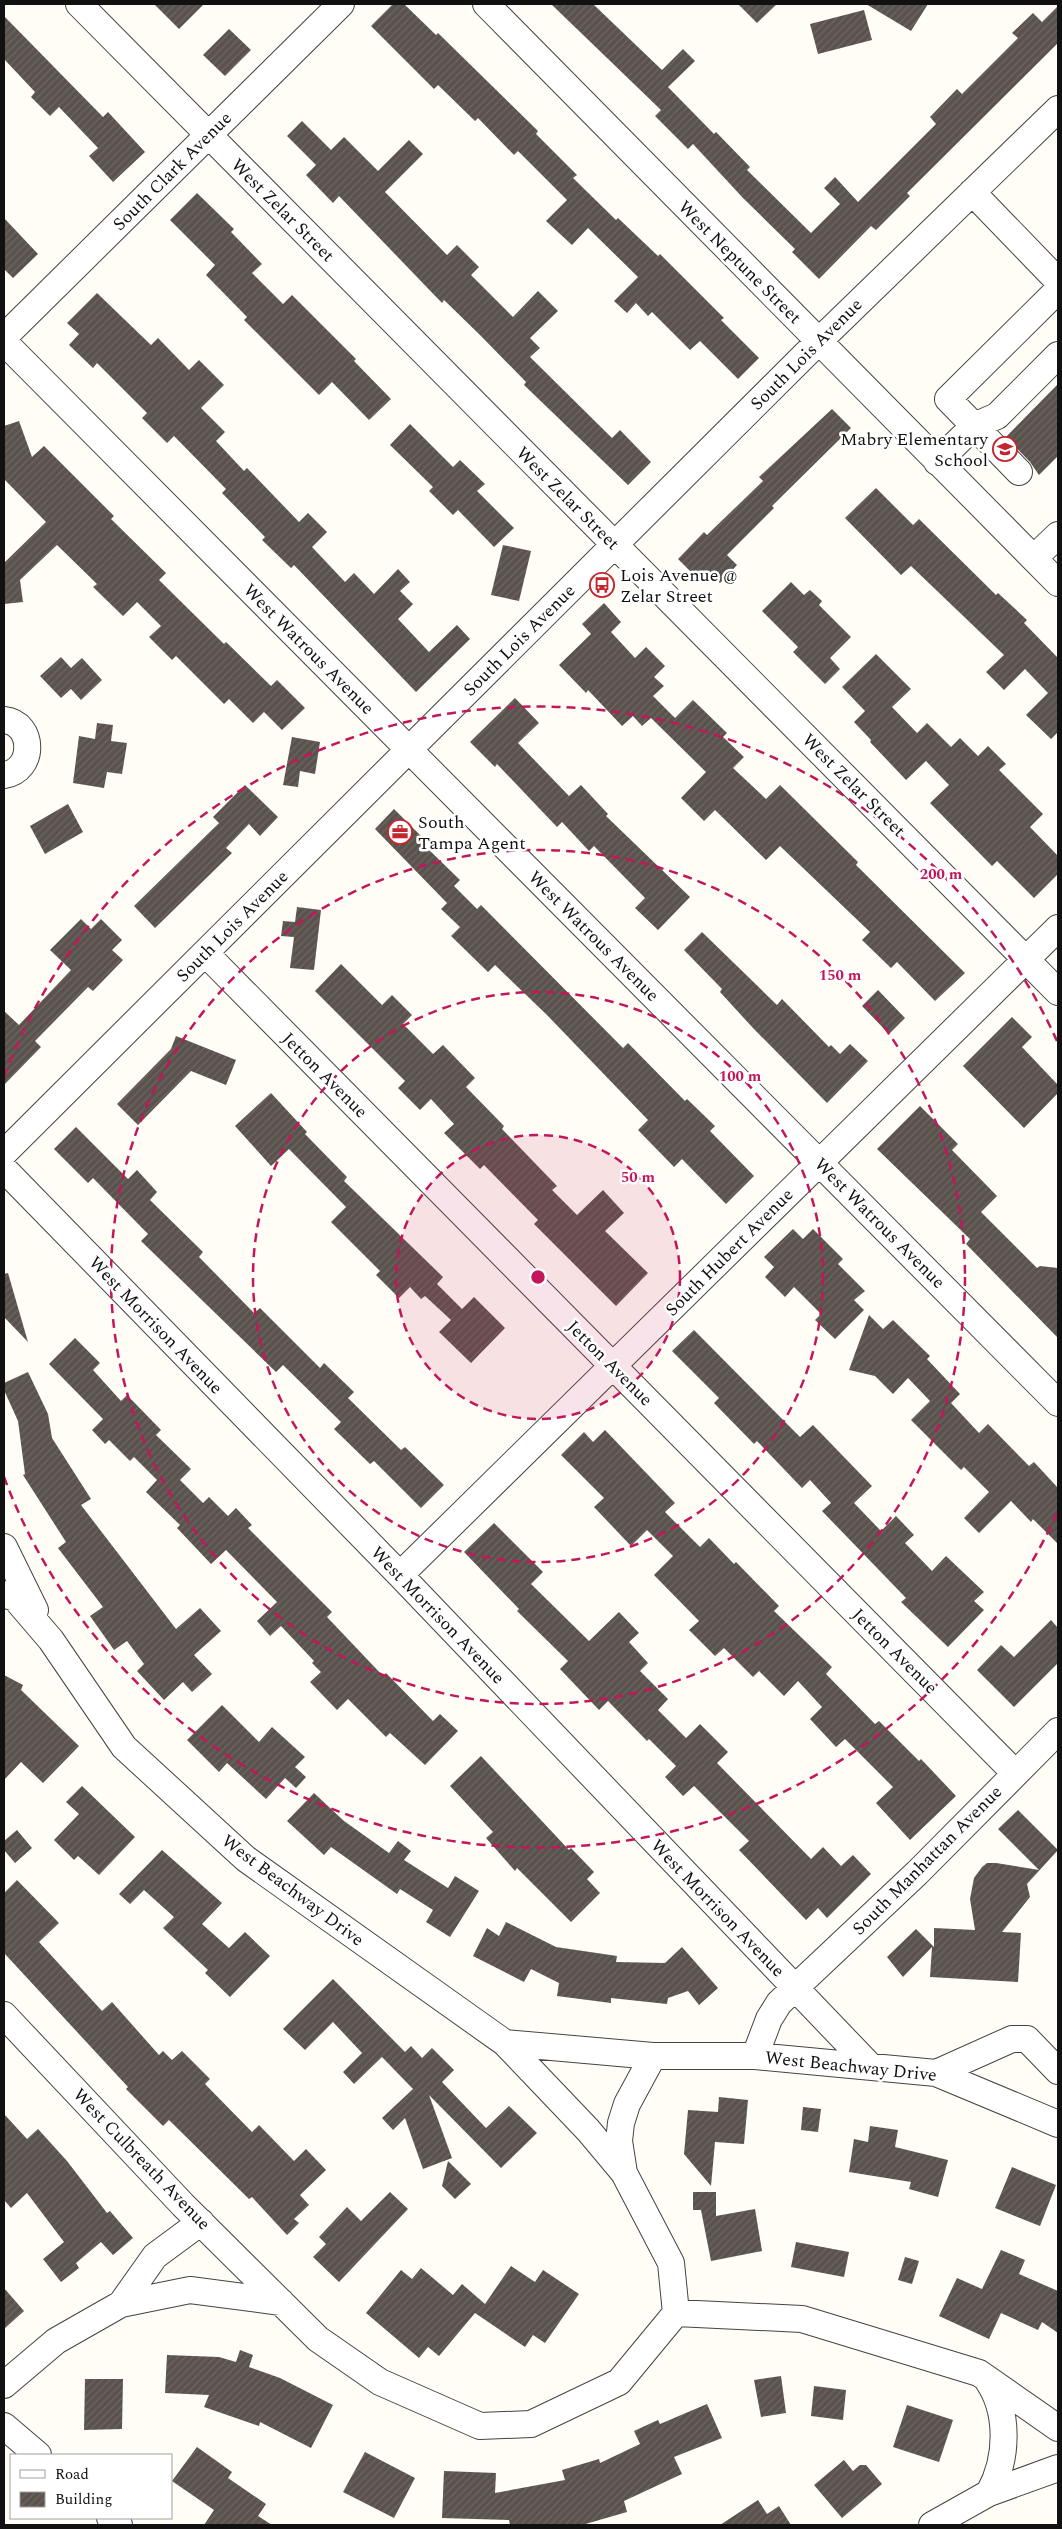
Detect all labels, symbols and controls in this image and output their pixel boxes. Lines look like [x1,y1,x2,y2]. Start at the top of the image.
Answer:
street label: South Clark Avenue [106,105,238,237]
street label: West Zelar Street [225,152,341,268]
street label: West Neptune Street [672,194,808,330]
street label: South Lois Avenue [744,292,869,417]
place label: Mabry Elementary School [840,426,989,474]
school or university icon: Mabry Elementary School [992,436,1018,462]
street label: West Zelar Street [510,440,626,556]
place label: Lois Avenue @ Zelar Street [620,562,738,610]
bus stop icon: Lois Avenue @ Zelar Street [589,572,615,598]
street label: West Watrous Avenue [237,578,380,721]
street label: South Lois Avenue [457,578,582,703]
street label: West Zelar Street [796,727,912,843]
place label: South Tampa Agent [418,809,526,857]
office icon: South Tampa Agent [387,819,413,845]
text: 200 m [920,863,963,886]
street label: South Lois Avenue [170,864,295,989]
street label: West Watrous Avenue [522,865,665,1008]
text: 150 m [819,964,862,987]
street label: Jetton Avenue [275,1026,374,1125]
text: 100 m [719,1065,762,1088]
street label: West Watrous Avenue [808,1152,951,1295]
text: 50 m [621,1166,656,1189]
street label: South Hubert Avenue [659,1182,800,1323]
street label: West Morrison Avenue [82,1250,229,1401]
centre of rings [529,1268,547,1286]
street label: Jetton Avenue [560,1314,659,1413]
street label: West Morrison Avenue [364,1540,511,1691]
street label: Jetton Avenue [845,1602,944,1701]
street label: South Manhattan Avenue [846,1779,1009,1942]
street label: West Beachway Drive [216,1828,370,1953]
street label: West Morrison Avenue [644,1833,791,1984]
street label: West Beachway Drive [764,2044,938,2089]
street label: West Culbreath Avenue [66,2082,217,2237]
legend [10,2454,172,2519]
text: Road [55,2463,89,2486]
text: Building [55,2488,112,2511]

